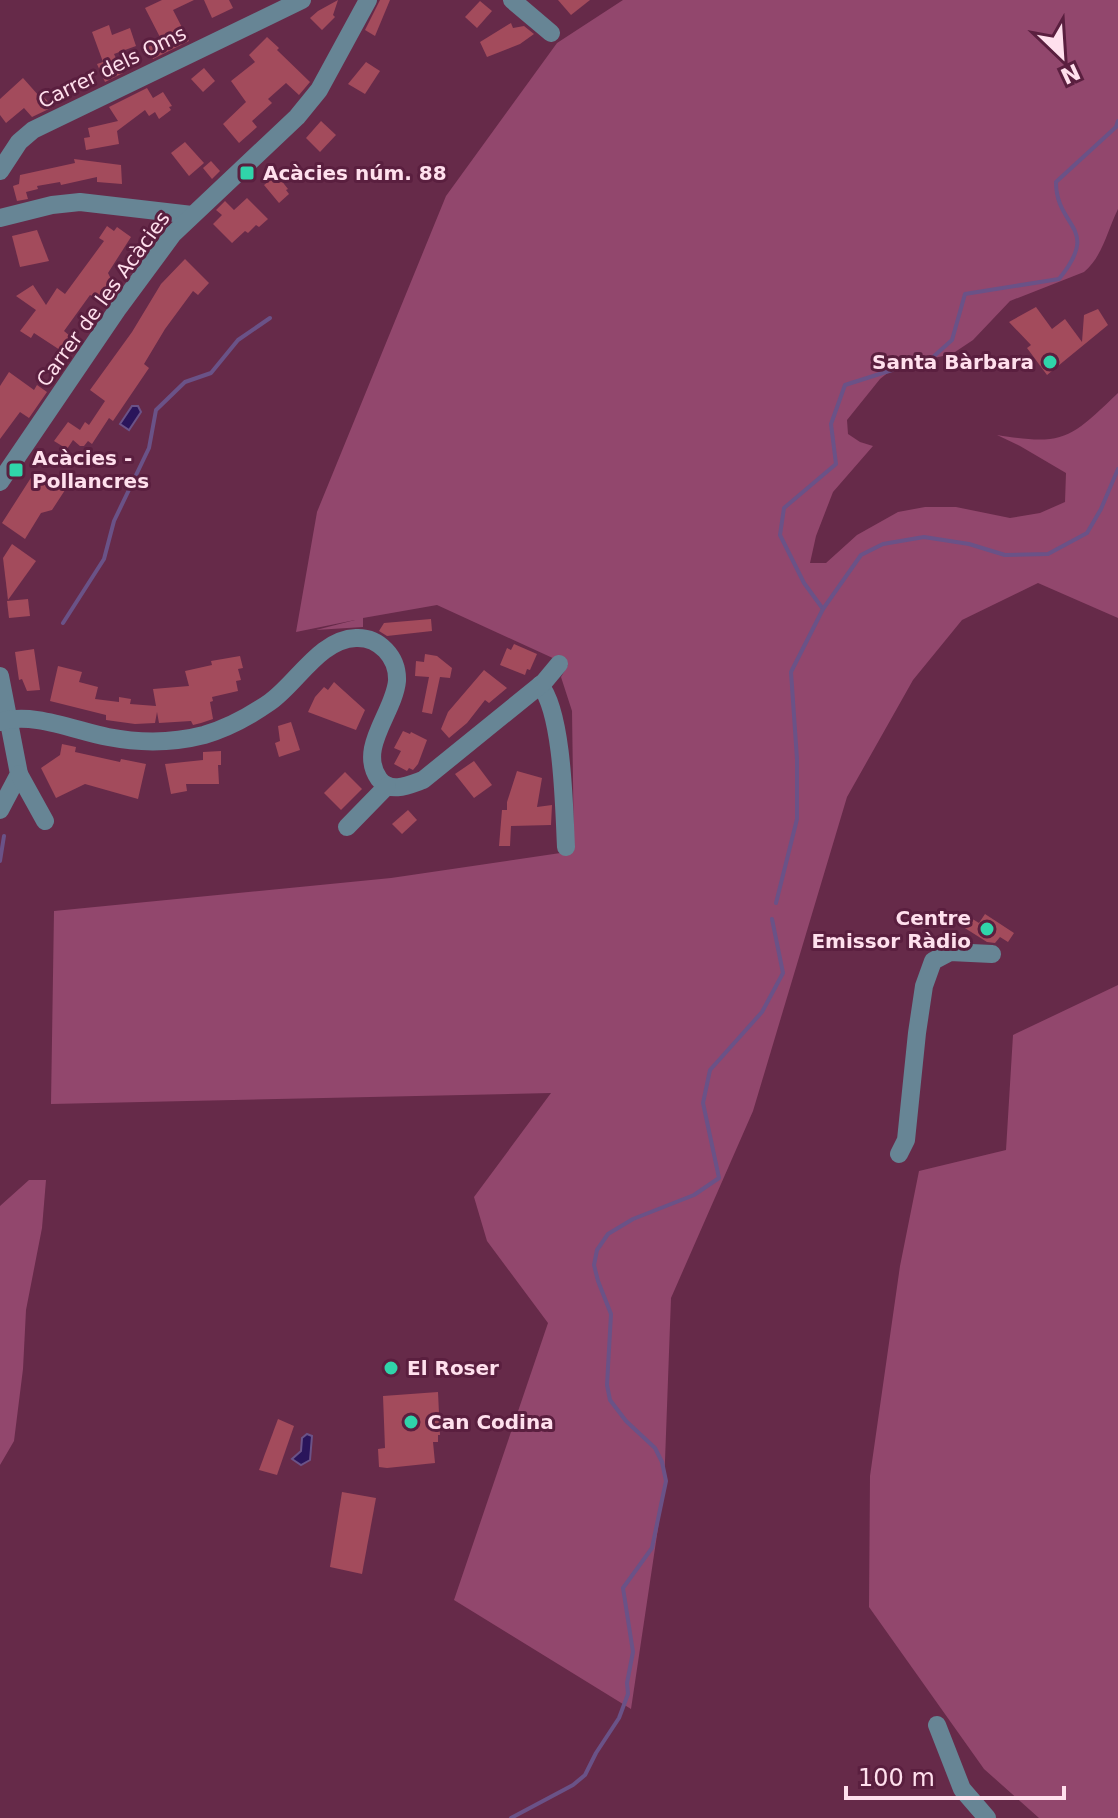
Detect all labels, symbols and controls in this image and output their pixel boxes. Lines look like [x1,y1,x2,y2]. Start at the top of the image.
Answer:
north arrow [1022,16,1102,96]
street label: Carrer dels Oms [34,21,190,113]
text: N [1057,58,1084,89]
place label: Acàcies núm. 88 [263,161,447,185]
marker: Acàcies núm. 88 [238,164,256,182]
street label: Carrer de les Acàcies [31,207,175,391]
place label: Santa Bàrbara [872,350,1034,374]
marker: Santa Bàrbara [1041,353,1059,371]
place label: Acàcies - Pollancres [32,446,149,493]
marker: Acàcies - Pollancres [7,461,25,479]
place label: Centre Emissor Ràdio [811,906,971,953]
marker: Centre Emissor Ràdio [978,920,996,938]
place label: El Roser [407,1356,499,1380]
marker: El Roser [382,1359,400,1377]
place label: Can Codina [427,1410,554,1434]
marker: Can Codina [402,1413,420,1431]
scale bar [846,1750,1064,1800]
text: 100 m [858,1764,935,1792]

